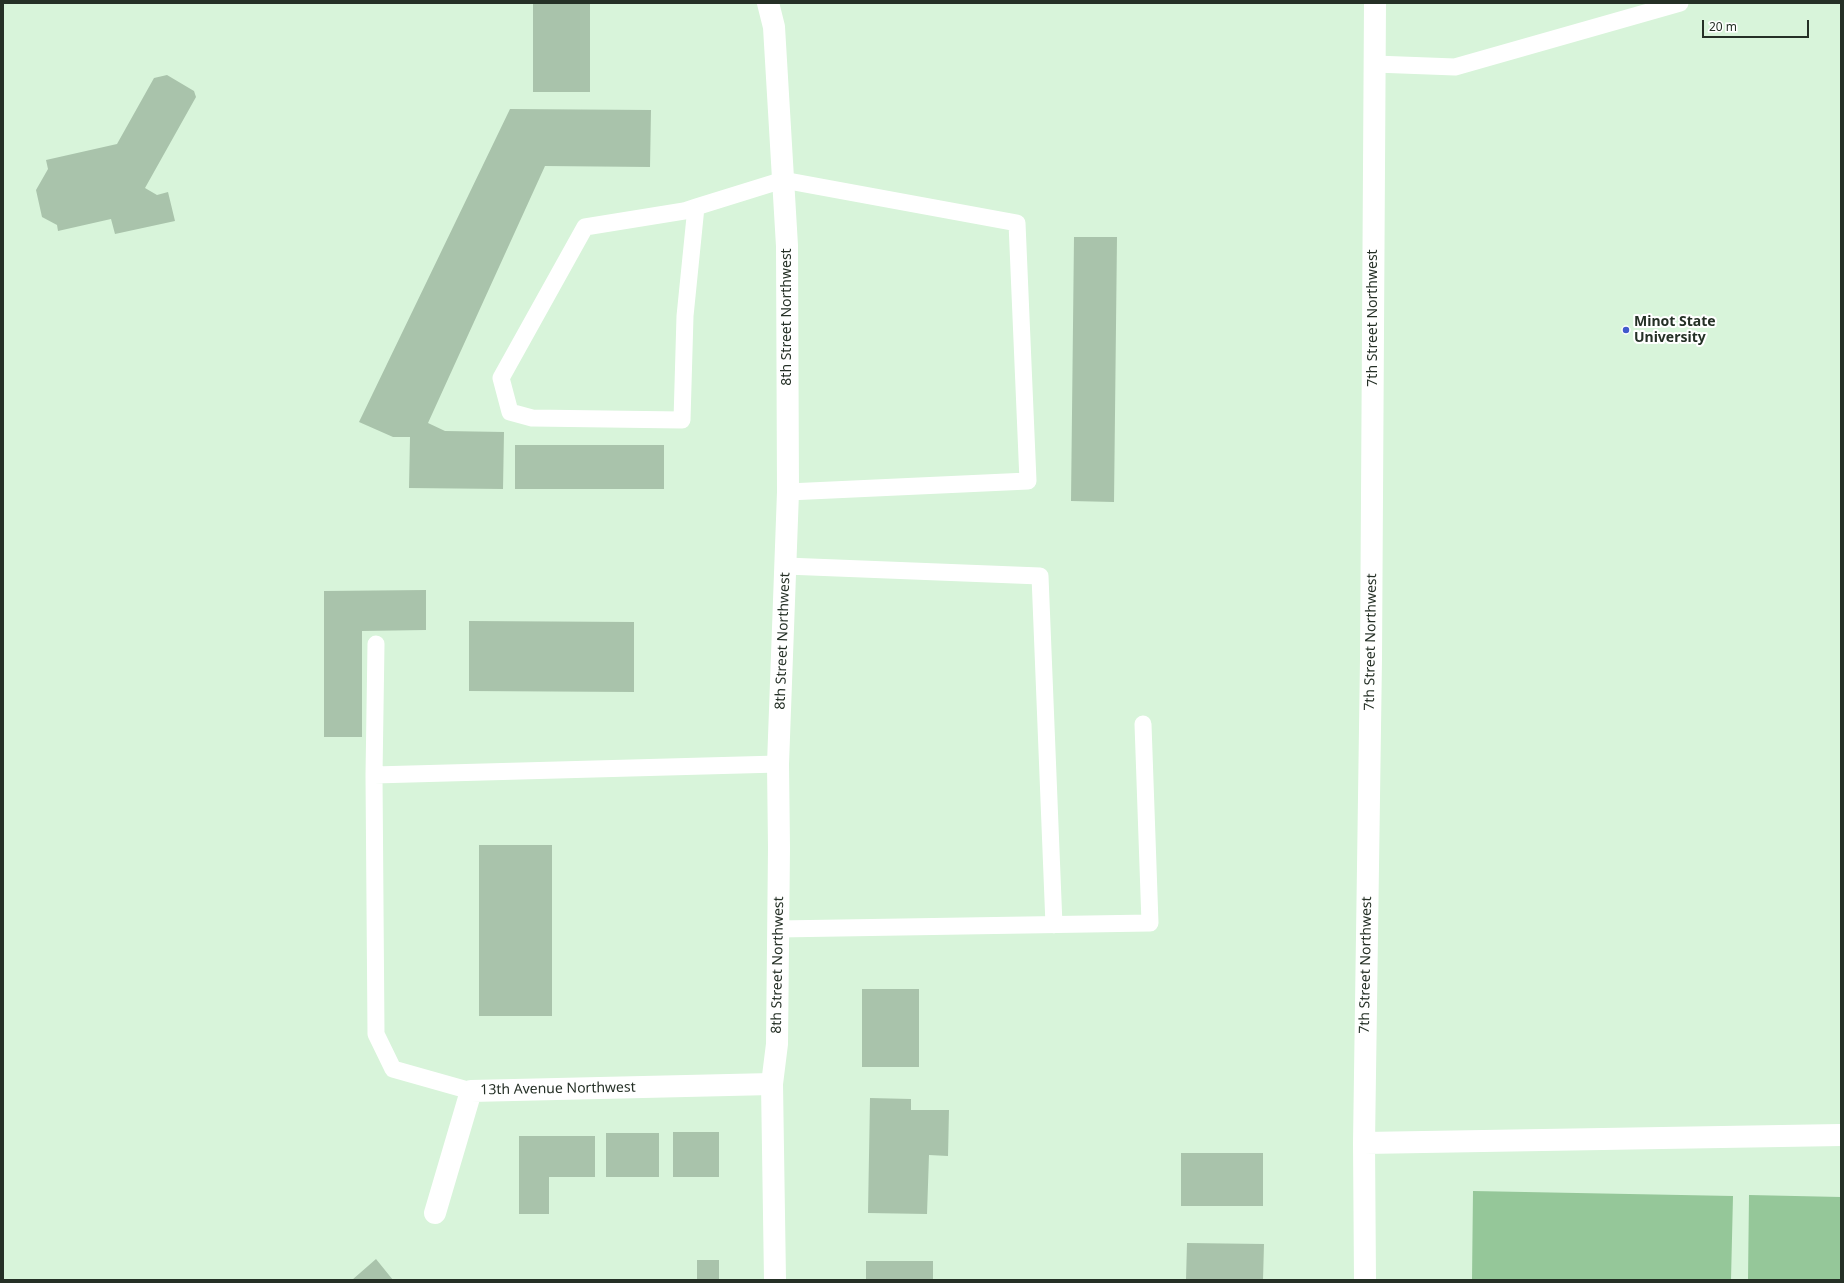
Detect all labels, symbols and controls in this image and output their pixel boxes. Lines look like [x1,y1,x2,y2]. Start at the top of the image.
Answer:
scale bar [1704,12,1811,38]
text: 20 m [1709,18,1737,35]
street label: 8th Street Northwest [779,248,795,386]
street label: 7th Street Northwest [1365,249,1381,387]
place label: Minot State University [1634,314,1716,346]
marker: Minot State University [1621,325,1631,335]
street label: 8th Street Northwest [772,572,794,710]
street label: 7th Street Northwest [1361,573,1381,711]
street label: 8th Street Northwest [768,896,788,1034]
street label: 7th Street Northwest [1356,896,1376,1034]
street label: 13th Avenue Northwest [480,1079,636,1099]

